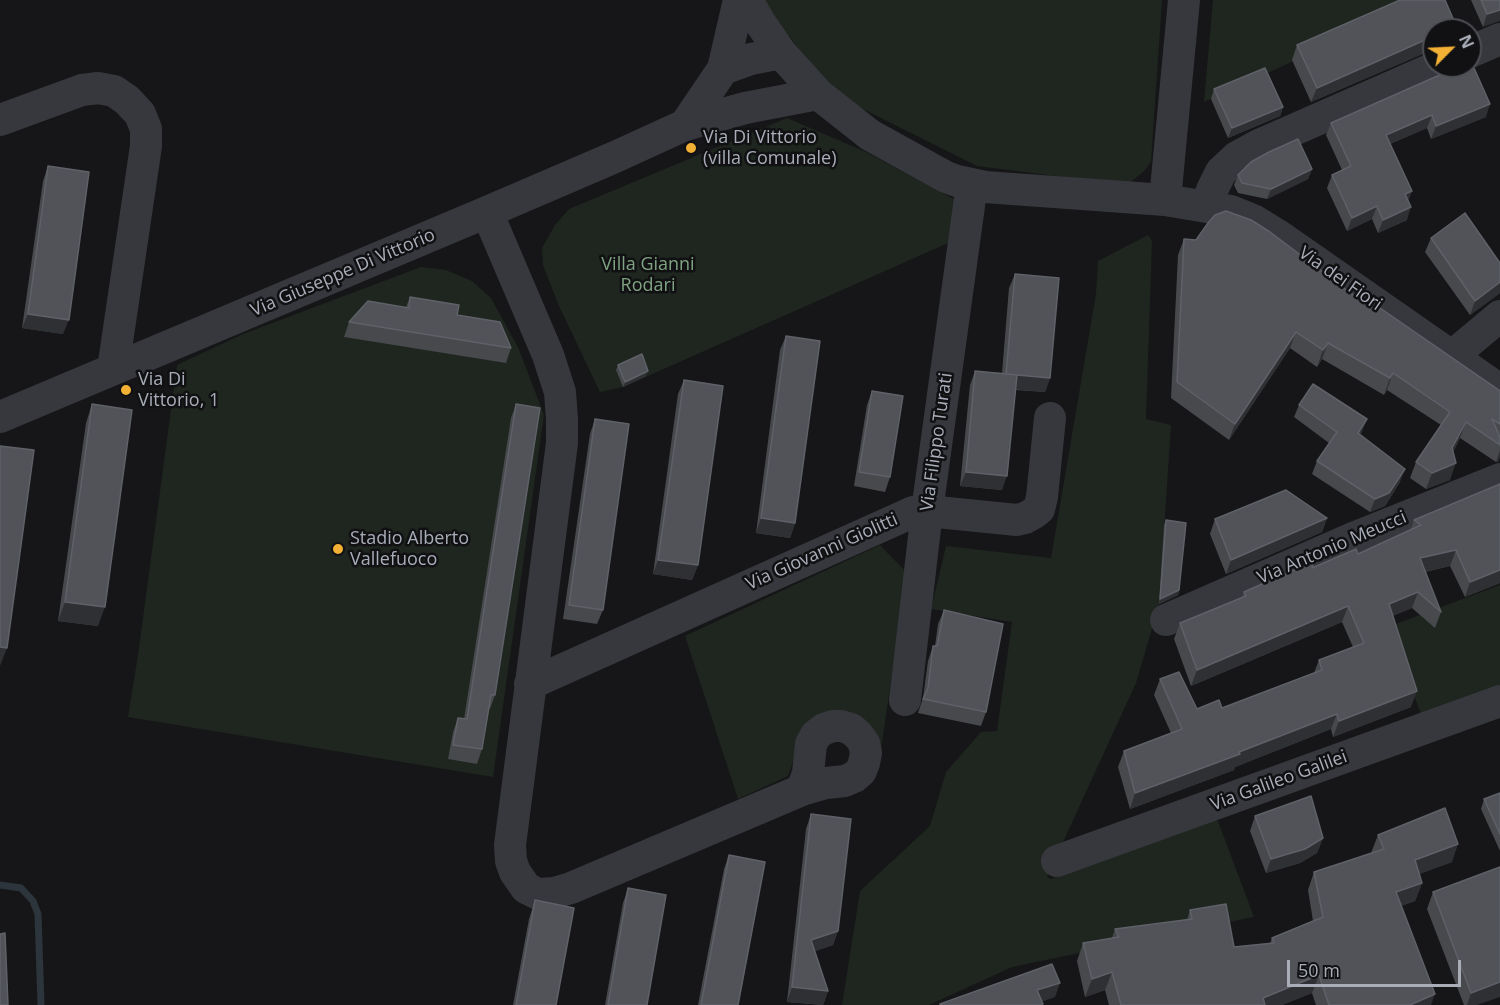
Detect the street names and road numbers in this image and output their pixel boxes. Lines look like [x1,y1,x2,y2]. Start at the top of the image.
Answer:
street label: Via Giuseppe Di Vittorio [248,224,438,322]
street label: Via dei Fiori [1294,242,1386,316]
street label: Via Filippo Turati [917,371,957,513]
street label: Via Antonio Meucci [1254,507,1410,589]
street label: Via Giovanni Giolitti [743,509,901,595]
street label: Via Galileo Galilei [1208,746,1350,816]

